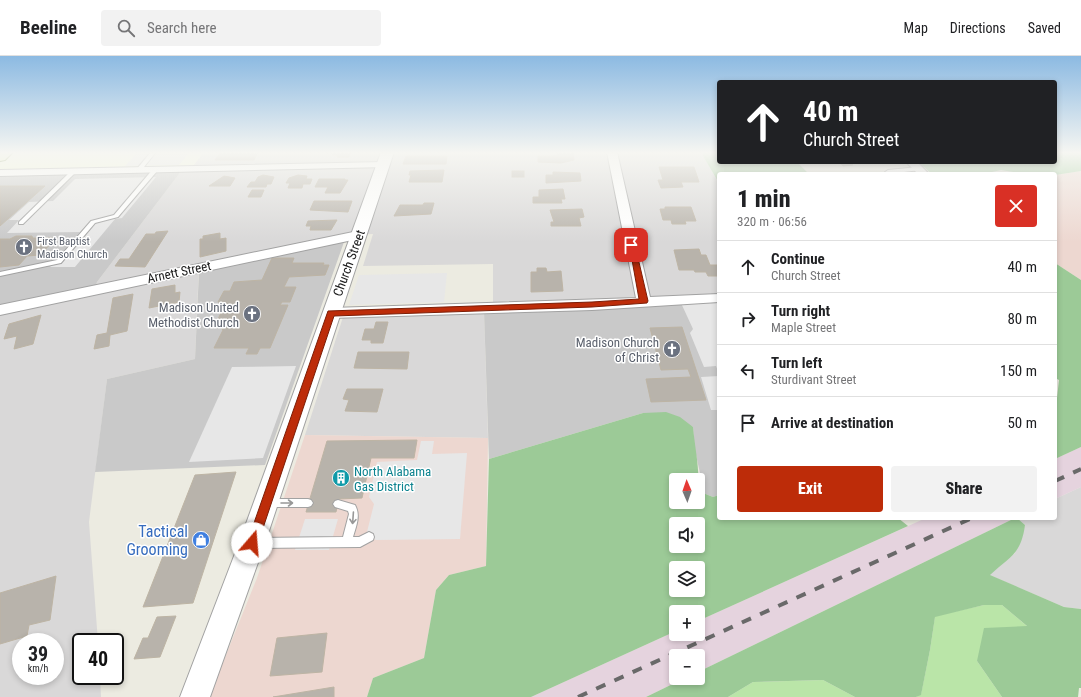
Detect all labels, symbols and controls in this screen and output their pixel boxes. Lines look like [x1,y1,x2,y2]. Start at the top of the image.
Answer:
search box [101,10,381,46]
text: Beeline [20,16,77,39]
icon: search [115,17,137,39]
text: Search here [147,19,217,37]
text: Map [904,20,928,36]
text: Directions [950,20,1006,36]
text: Saved [1028,20,1061,36]
text: 40 m [803,95,859,128]
icon: ahead [737,96,789,148]
text: Church Street [803,129,899,150]
text: 1 min [737,185,791,213]
button: close [995,185,1037,227]
text: 320 m · 06:56 [737,214,807,229]
street label: Church Street [330,228,368,298]
pin [614,228,648,262]
icon: arrive [620,234,642,256]
place label: First Baptist Madison Church [37,235,107,261]
church icon: First Baptist Madison Church [14,237,34,257]
text: Continue [771,250,825,268]
icon: ahead [737,256,759,278]
street label: Arnett Street [146,258,212,286]
text: 40 m [1007,258,1037,276]
text: Church Street [771,268,841,283]
place label: Madison United Methodist Church [148,300,239,330]
text: Turn right [771,302,830,320]
church icon: Madison United Methodist Church [242,304,262,324]
icon: right [737,308,759,330]
text: 80 m [1007,310,1037,328]
text: Maple Street [771,320,836,335]
place label: Madison Church of Christ [576,335,659,365]
church icon: Madison Church of Christ [662,339,682,359]
text: Turn left [771,354,822,372]
icon: left [737,360,759,382]
text: 150 m [1000,362,1037,380]
text: Sturdivant Street [771,372,856,387]
icon: arrive [737,412,759,434]
text: Arrive at destination [771,414,894,432]
text: 50 m [1007,414,1037,432]
place label: North Alabama Gas District [354,464,431,494]
button: Exit [737,466,883,512]
button: Share [891,466,1037,512]
building icon: North Alabama Gas District [331,468,351,488]
north arrow [669,473,705,509]
map controls [669,473,705,685]
one-way arrow [280,499,293,507]
one-way arrow [349,511,356,524]
button: sound [669,517,705,553]
place label: Tactical Grooming [126,522,188,559]
position arrow [231,522,273,564]
shop icon: Tactical Grooming [191,530,211,550]
button: layers [669,561,705,597]
button: + [669,605,705,641]
speed limit sign: 40 [72,633,124,685]
text: 39 [28,642,48,666]
button: − [669,649,705,685]
text: km/h [28,663,48,674]

